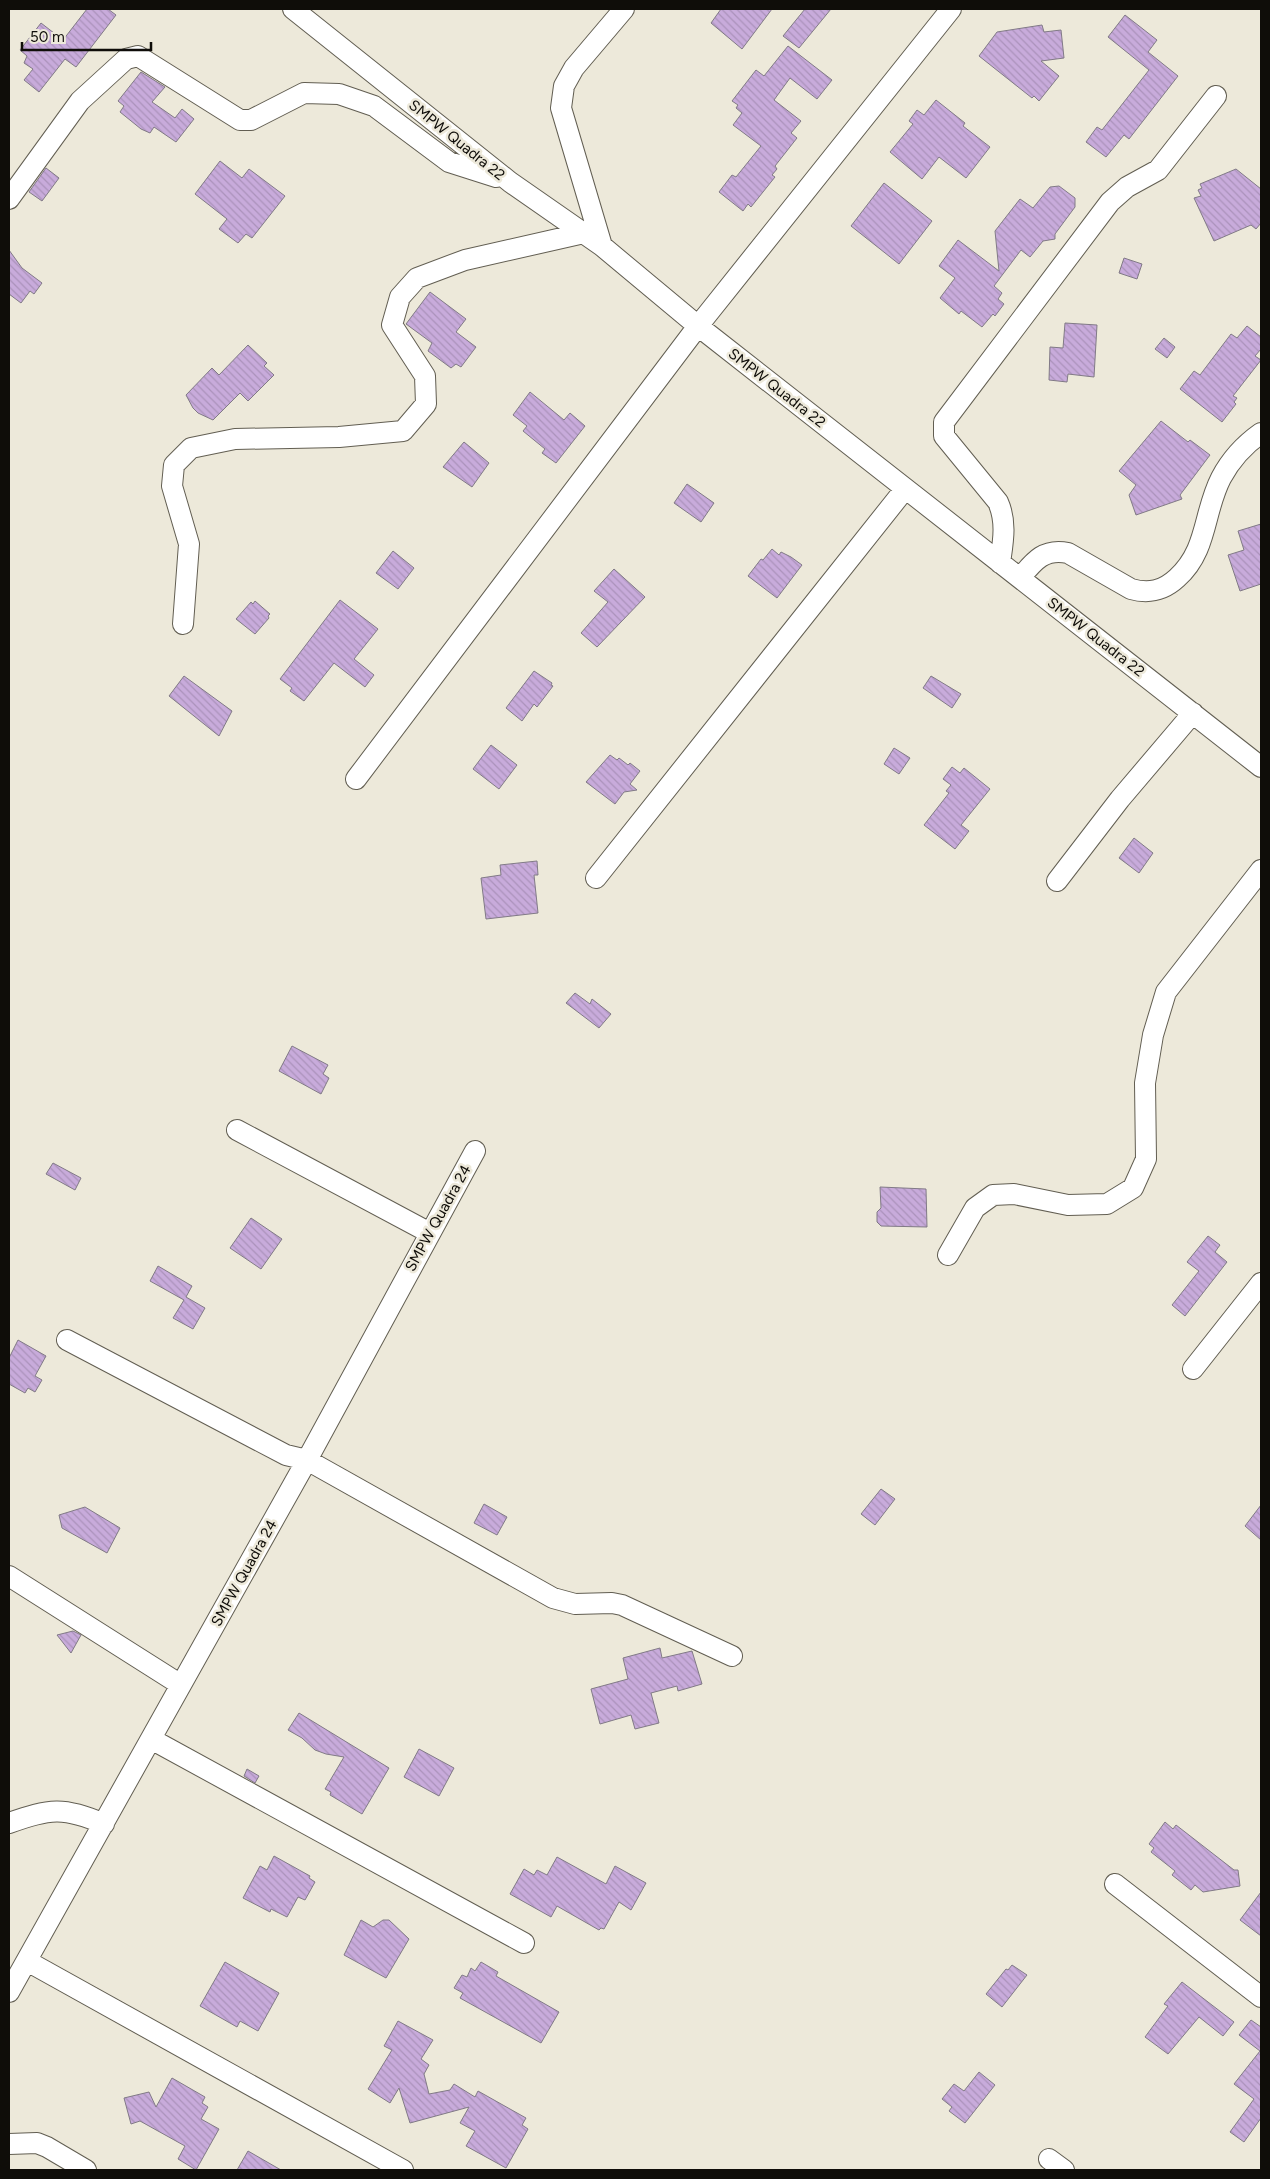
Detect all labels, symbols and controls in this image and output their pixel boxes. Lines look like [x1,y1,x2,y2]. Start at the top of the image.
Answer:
scale bar [22,20,151,52]
text: 50 m [30,28,65,46]
street label: SMPW Quadra 22 [405,96,509,184]
street label: SMPW Quadra 22 [725,344,829,432]
street label: SMPW Quadra 22 [1044,593,1148,681]
street label: SMPW Quadra 24 [401,1161,475,1275]
street label: SMPW Quadra 24 [207,1516,281,1630]

